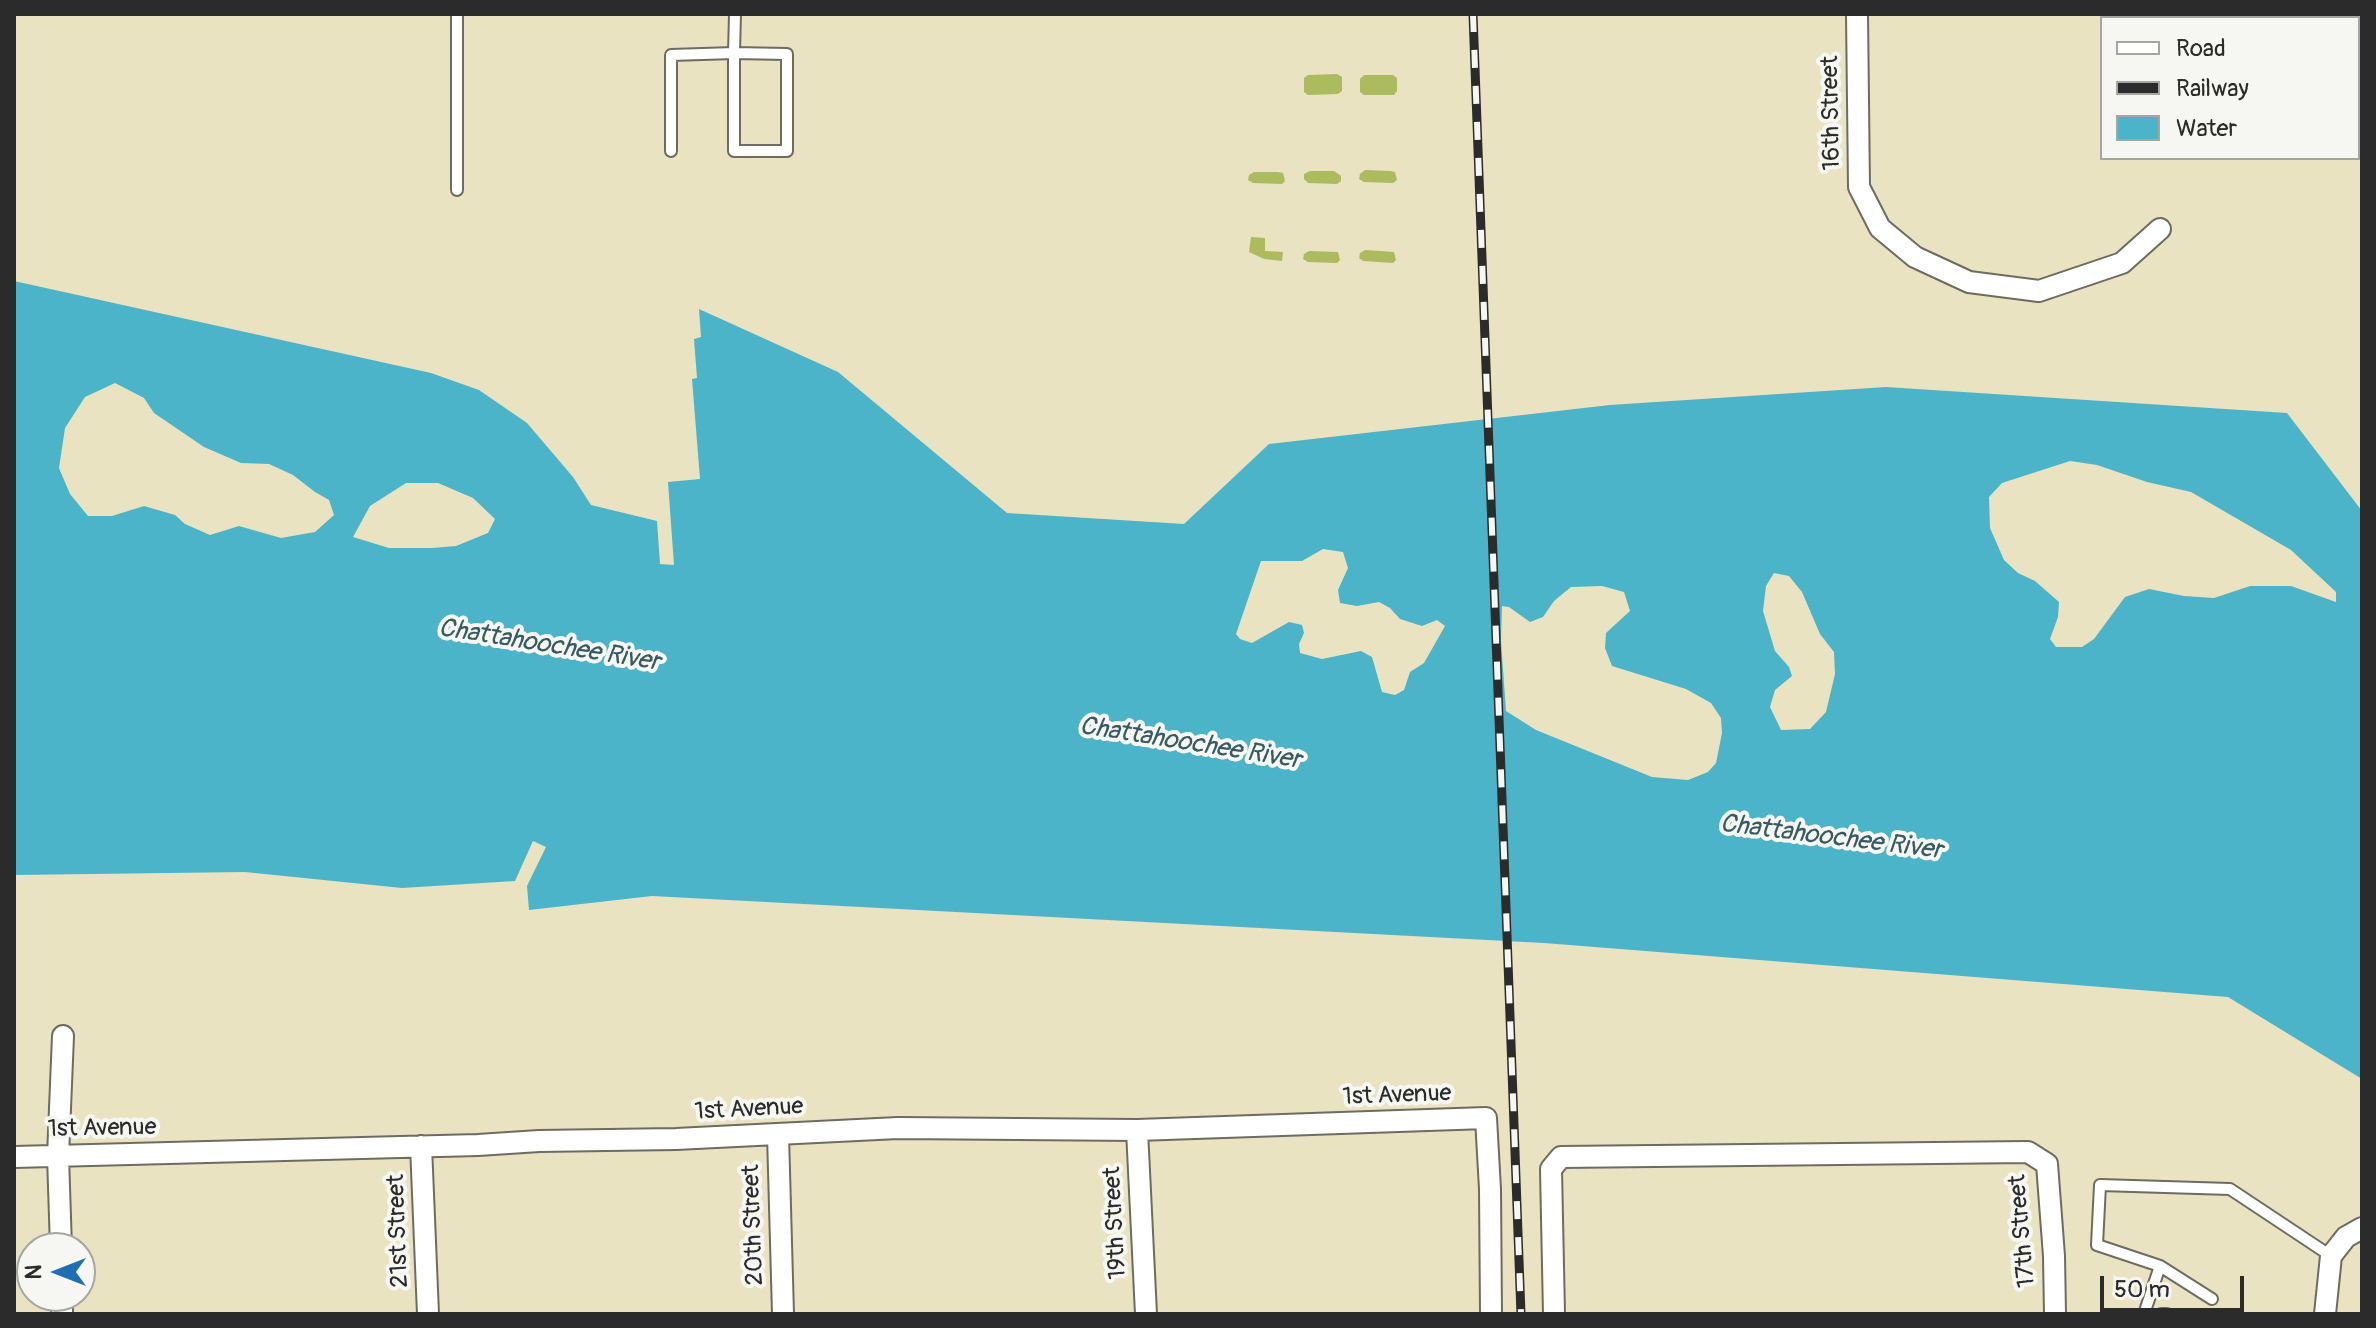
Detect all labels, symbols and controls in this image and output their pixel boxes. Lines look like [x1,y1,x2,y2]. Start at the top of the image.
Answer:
legend [2100,16,2360,160]
text: Road [2176,34,2226,63]
street label: 16th Street [1817,55,1847,171]
text: Railway [2176,74,2249,103]
text: Water [2176,114,2237,143]
water label: Chattahoochee River [436,613,662,679]
water label: Chattahoochee River [1077,711,1303,777]
water label: Chattahoochee River [1718,809,1944,867]
street label: 1st Avenue [1342,1080,1452,1112]
street label: 1st Avenue [694,1093,804,1127]
street label: 1st Avenue [47,1114,157,1144]
street label: 20th Street [737,1164,771,1286]
street label: 19th Street [1099,1166,1133,1280]
street label: 17th Street [2004,1173,2042,1289]
street label: 21st Street [383,1174,415,1288]
north arrow [16,1232,96,1312]
scale bar [2104,1260,2248,1310]
text: N [20,1265,48,1279]
text: 50 m [2114,1275,2170,1304]

